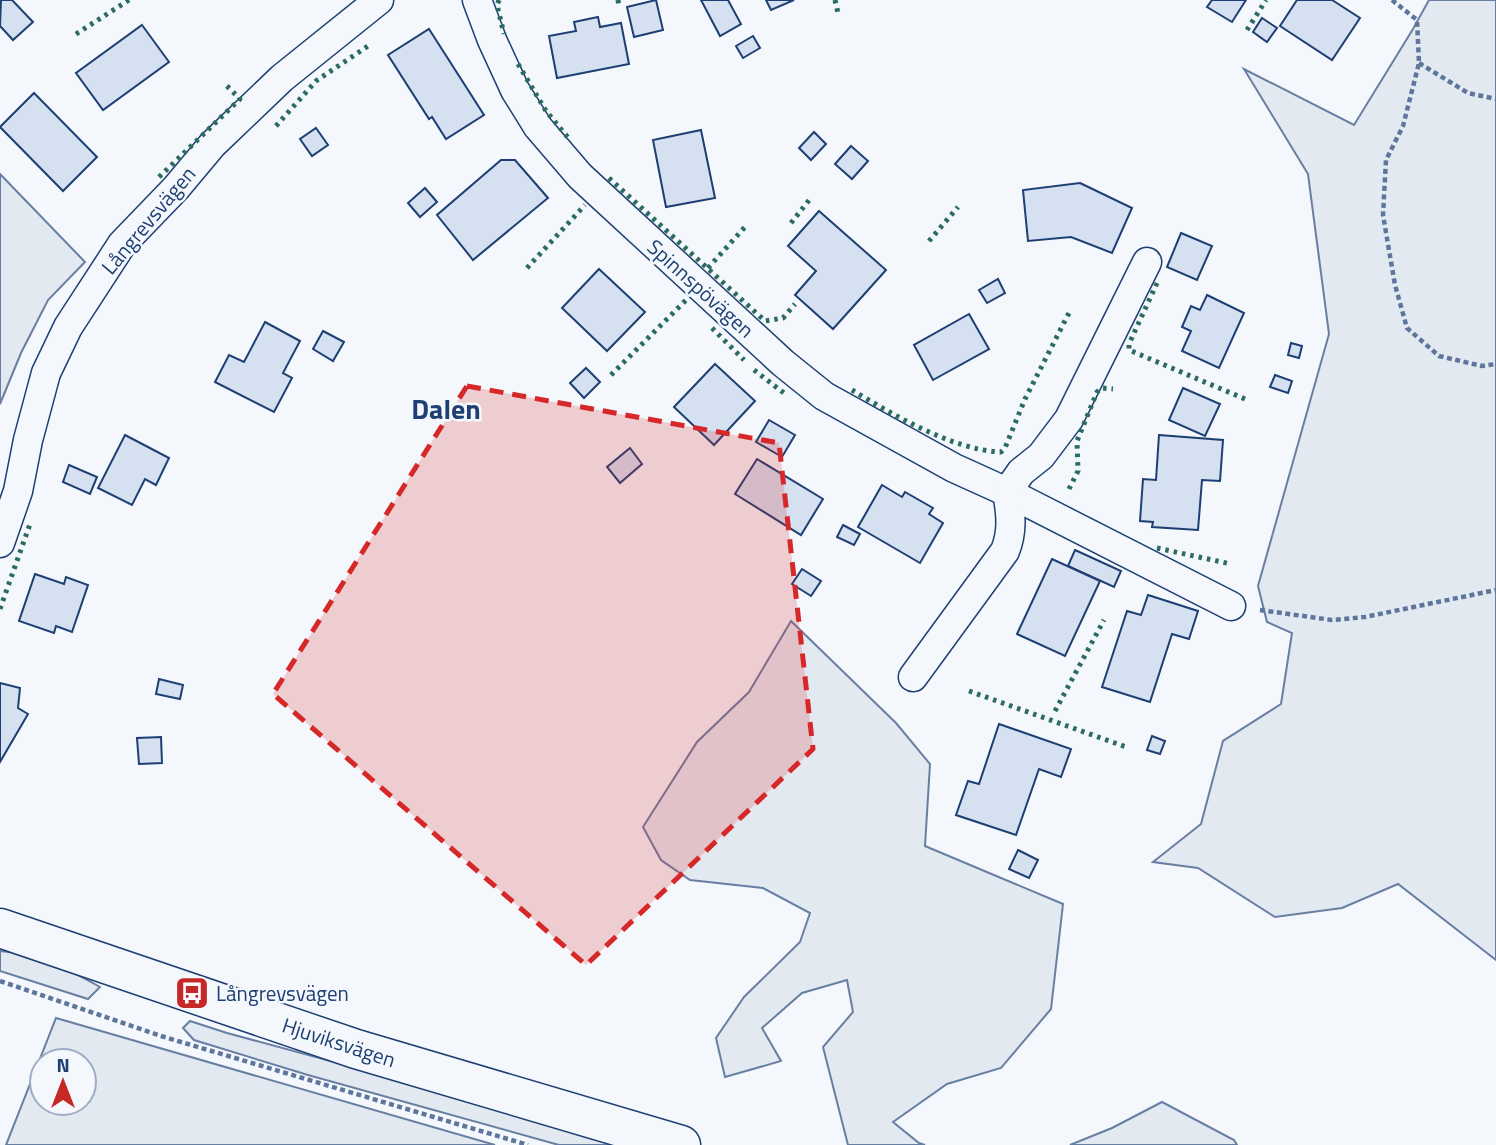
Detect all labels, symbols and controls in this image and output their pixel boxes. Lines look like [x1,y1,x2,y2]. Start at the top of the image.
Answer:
street label: Långrevsvägen [93,159,203,281]
street label: Spinnspövägen [640,231,762,345]
district label: Dalen [411,387,481,430]
bus stop icon: Långrevsvägen [173,974,211,1012]
place label: Långrevsvägen [216,977,349,1009]
street label: Hjuviksvägen [278,1009,400,1075]
north arrow [28,1047,98,1117]
text: N [56,1050,70,1079]

